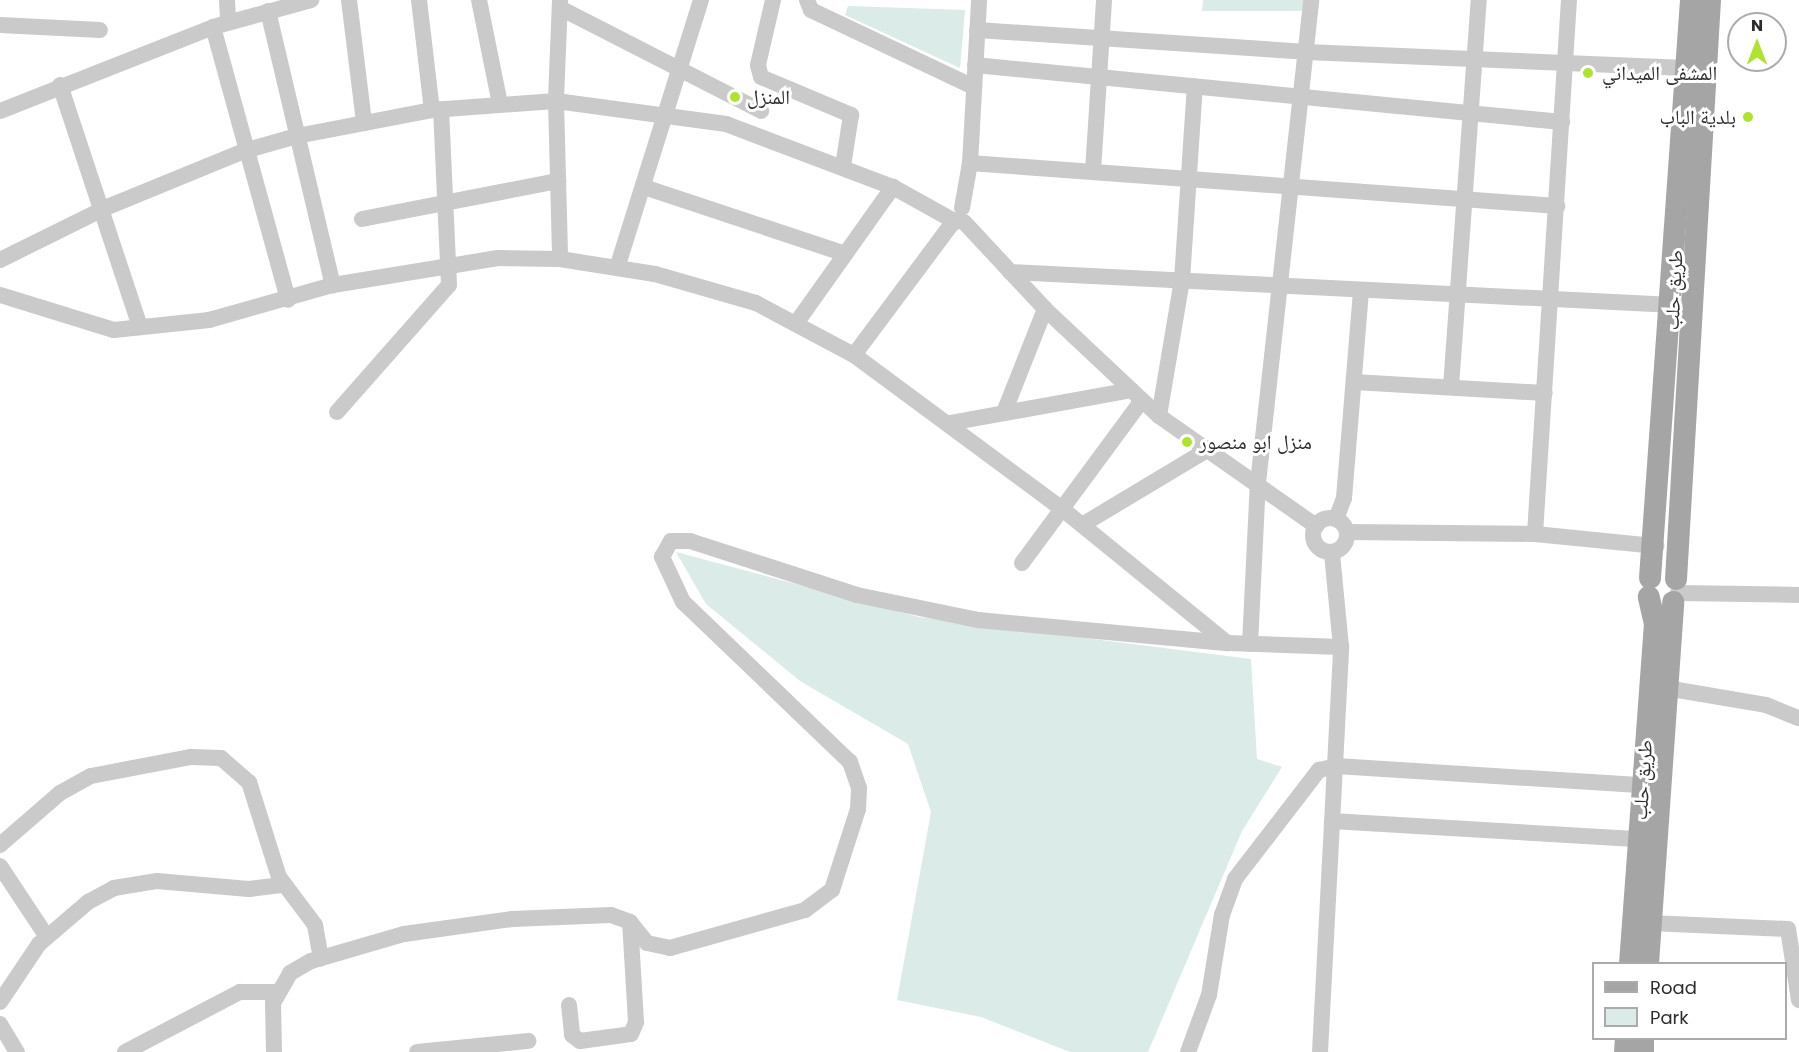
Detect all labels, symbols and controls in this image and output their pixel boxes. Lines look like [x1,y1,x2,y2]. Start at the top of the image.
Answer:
north arrow [1727,12,1787,72]
text: N [1751,14,1763,37]
place label: المشفى الميداني [1602,61,1717,85]
marker: المشفى الميداني [1579,64,1597,82]
place label: المنزل [747,85,790,109]
marker: المنزل [728,90,742,104]
place label: بلدية الباب [1660,105,1736,129]
marker: بلدية الباب [1741,110,1755,124]
street label: طريق حلب [1660,249,1688,331]
place label: منزل ابو منصور [1199,430,1312,454]
marker: منزل ابو منصور [1180,435,1194,449]
street label: طريق حلب [1628,739,1658,821]
legend [1592,962,1787,1040]
text: Road [1650,975,1697,1000]
text: Park [1650,1005,1689,1030]

